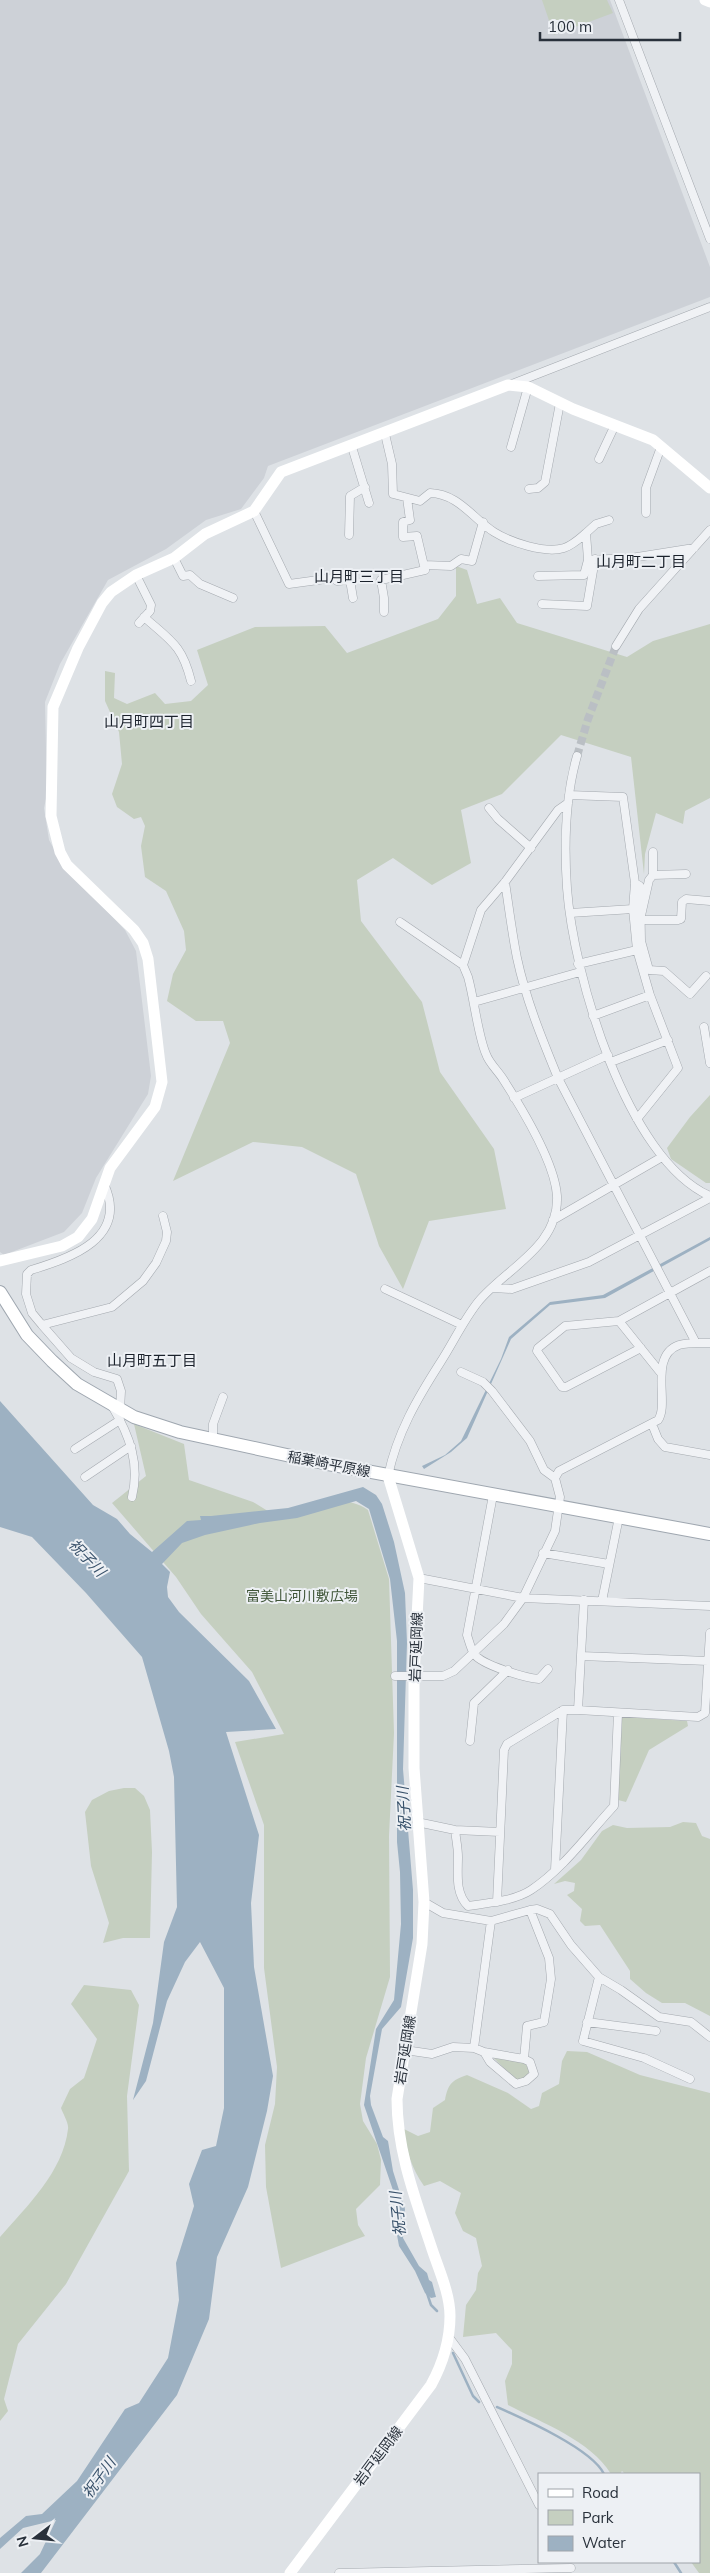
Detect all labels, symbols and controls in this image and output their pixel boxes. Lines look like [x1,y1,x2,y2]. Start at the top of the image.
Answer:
scale bar [540,10,680,42]
text: 100 m [548,17,592,36]
district label: 山月町二丁目 [596,552,686,571]
district label: 山月町三丁目 [314,567,404,586]
district label: 山月町四丁目 [104,712,194,731]
district label: 山月町五丁目 [107,1351,197,1370]
street label: 稲葉崎平原線 [286,1447,372,1481]
water label: 祝子川 [65,1535,111,1582]
park label: 富美山河川敷広場 [246,1587,358,1605]
street label: 岩戸延岡線 [406,1612,426,1682]
water label: 祝子川 [393,1784,414,1832]
street label: 岩戸延岡線 [391,2014,419,2086]
water label: 祝子川 [385,2189,409,2237]
street label: 岩戸延岡線 [350,2423,406,2489]
water label: 祝子川 [78,2452,120,2502]
legend [538,2473,700,2563]
text: Road [582,2483,619,2502]
text: Park [582,2508,614,2527]
north arrow [10,2513,60,2563]
text: Water [582,2533,626,2552]
text: N [12,2534,33,2549]

